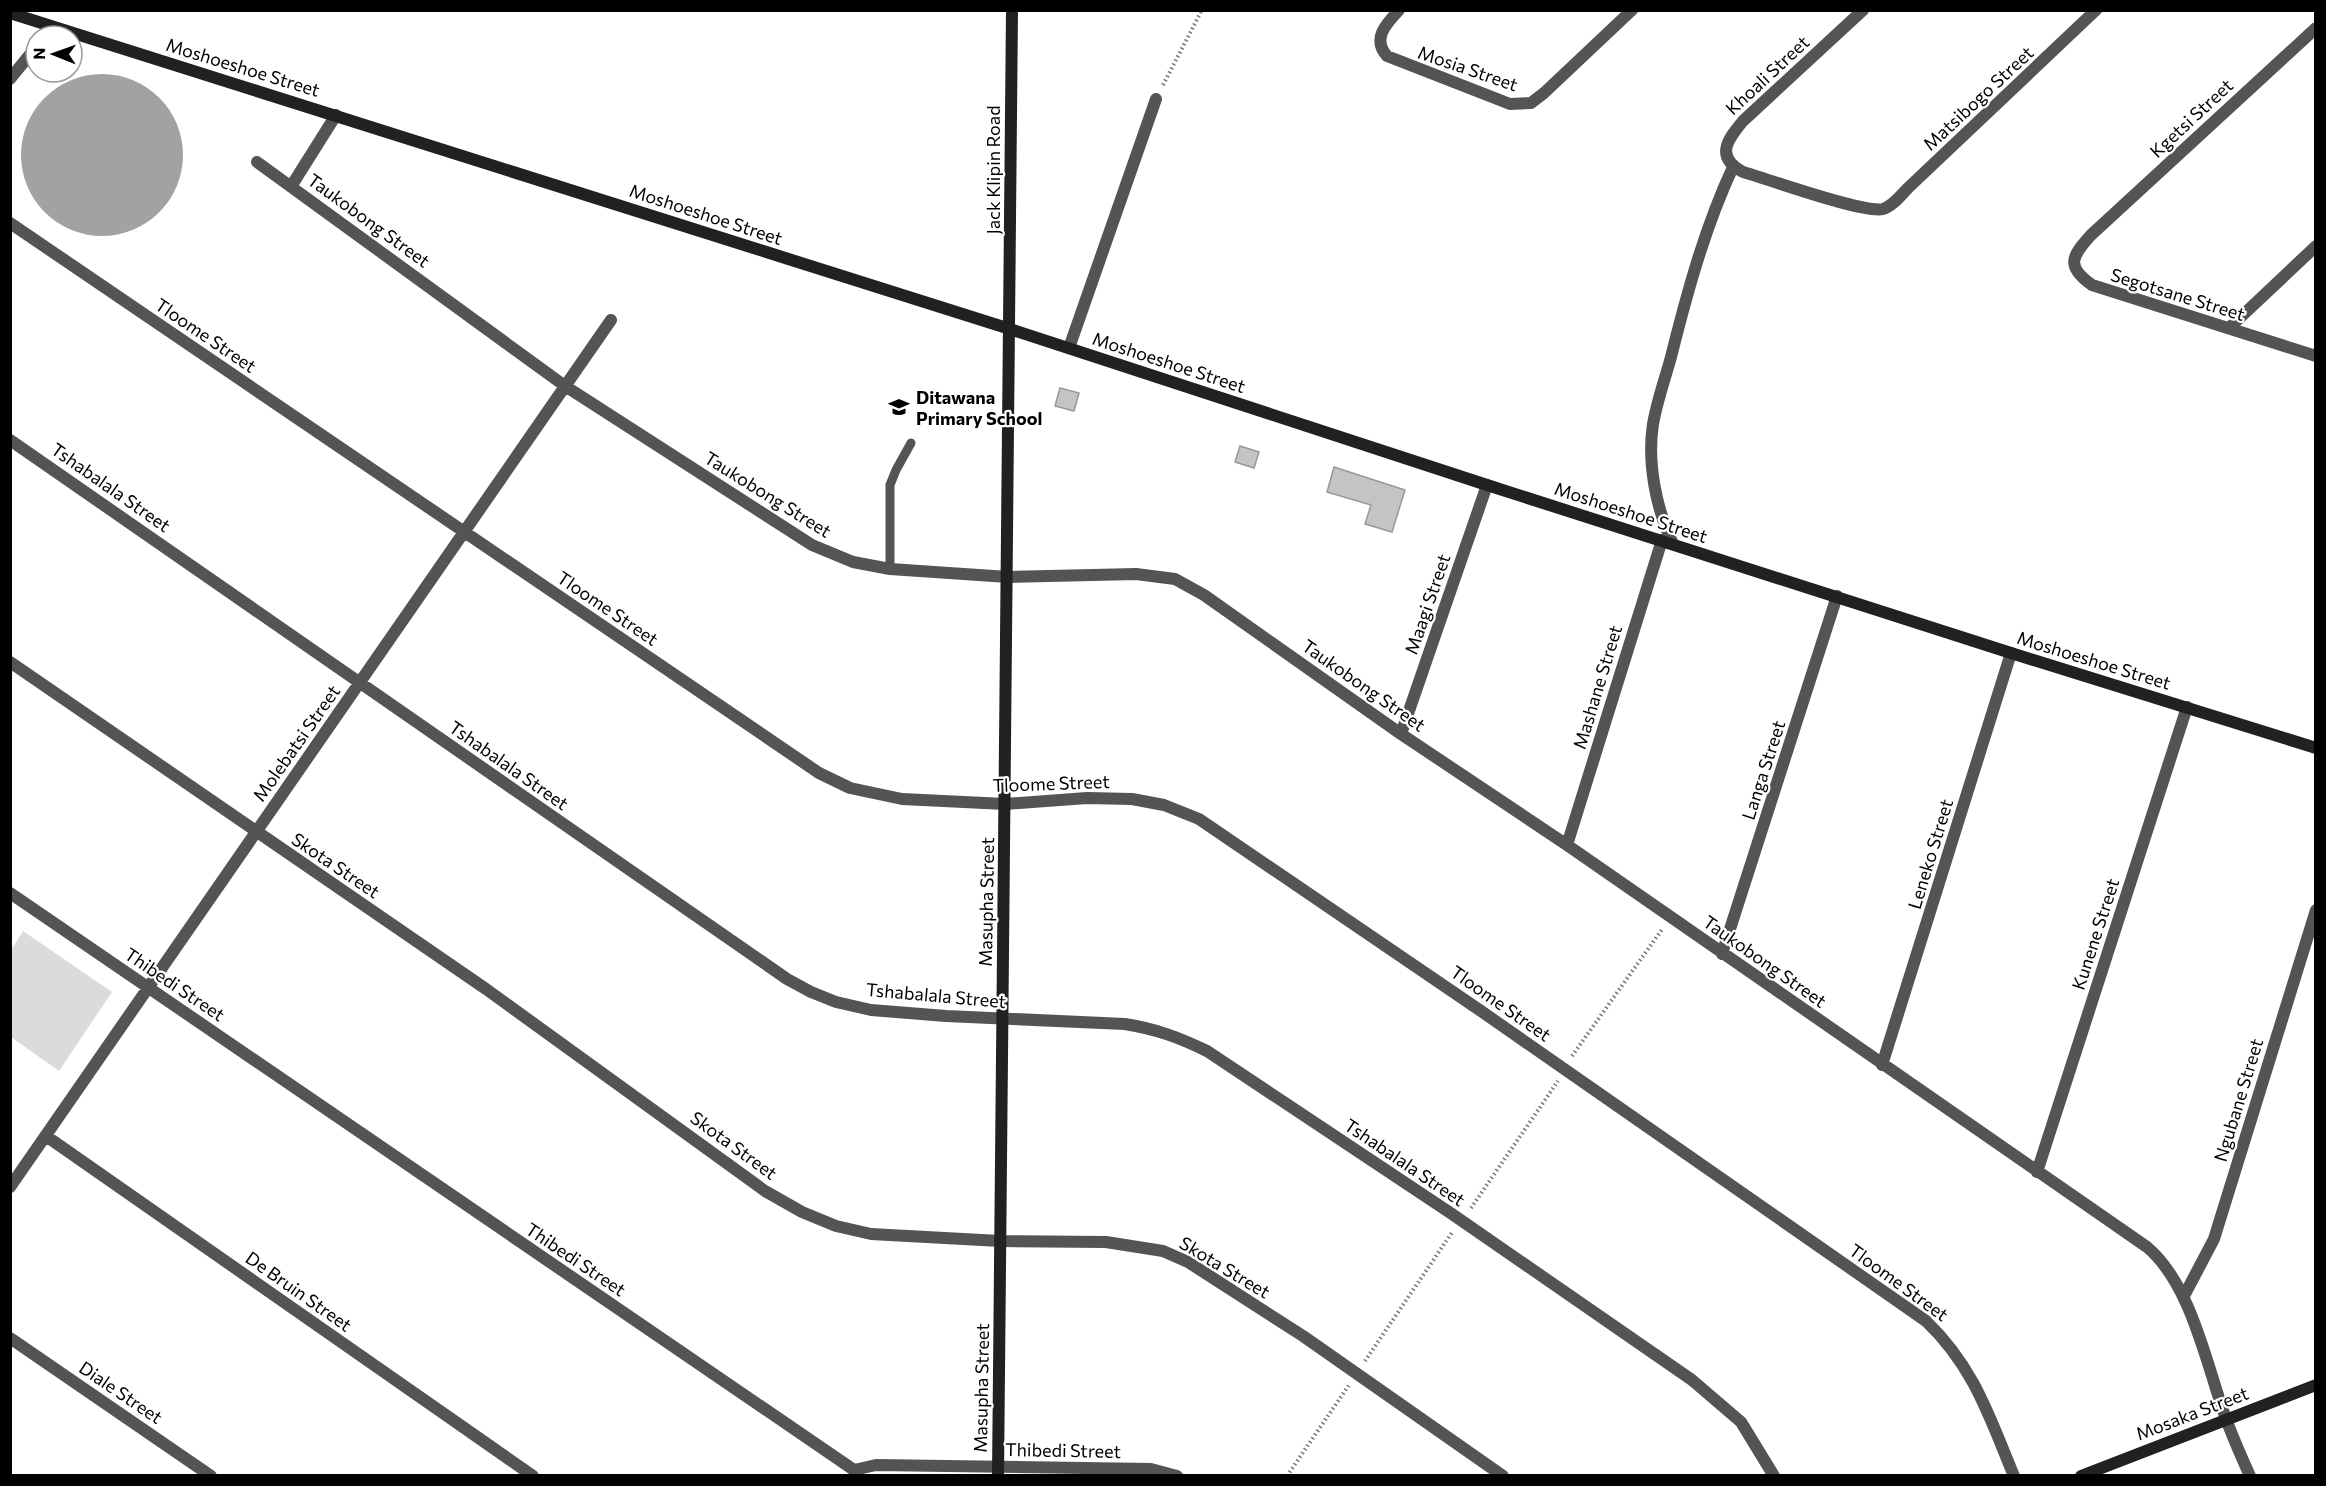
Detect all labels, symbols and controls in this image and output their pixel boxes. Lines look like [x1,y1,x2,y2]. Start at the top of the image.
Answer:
north arrow [24,24,84,84]
street label: Khoali Street [1721,31,1813,119]
street label: Moshoeshoe Street [163,33,323,101]
street label: Mosia Street [1415,41,1521,95]
street label: Matsibogo Street [1918,41,2038,155]
text: N [29,48,48,60]
street label: Kgetsi Street [2145,74,2237,162]
street label: Jack Klipin Road [982,105,1004,235]
street label: Taukobong Street [304,168,434,272]
street label: Moshoeshoe Street [627,179,785,249]
street label: Segotsane Street [2108,263,2248,325]
street label: Tloome Street [151,293,261,377]
street label: Moshoeshoe Street [1090,327,1248,397]
place label: Ditawana Primary School [916,386,1042,429]
school or university icon: Ditawana Primary School [887,395,911,419]
street label: Tshabalala Street [47,438,175,536]
street label: Taukobong Street [701,446,835,542]
street label: Moshoeshoe Street [1552,477,1710,547]
street label: Maagi Street [1400,551,1454,657]
street label: Tloome Street [553,566,663,650]
street label: Mashane Street [1568,622,1626,752]
street label: Moshoeshoe Street [2014,626,2174,694]
street label: Taukobong Street [1298,634,1430,736]
street label: Molebatsi Street [248,681,344,805]
street label: Tshabalala Street [445,716,573,814]
street label: Langa Street [1737,717,1789,823]
street label: Tloome Street [992,770,1110,796]
street label: Leneko Street [1903,796,1957,912]
street label: Skota Street [288,827,384,903]
street label: Masupha Street [974,837,998,967]
street label: Kunene Street [2067,876,2123,992]
street label: Taukobong Street [1699,910,1831,1012]
street label: Thibedi Street [121,942,229,1026]
street label: Tloome Street [1447,960,1555,1046]
street label: Tshabalala Street [865,978,1007,1012]
street label: Ngubane Street [2209,1036,2267,1164]
street label: Skota Street [686,1106,782,1184]
street label: Tshabalala Street [1341,1114,1469,1210]
street label: Thibedi Street [522,1217,630,1301]
street label: Skota Street [1176,1231,1274,1303]
street label: Tloome Street [1845,1239,1953,1325]
street label: De Bruin Street [242,1246,356,1336]
street label: Masupha Street [969,1323,993,1453]
street label: Diale Street [75,1356,167,1428]
street label: Mosaka Street [2133,1381,2251,1445]
street label: Thibedi Street [1005,1438,1121,1462]

